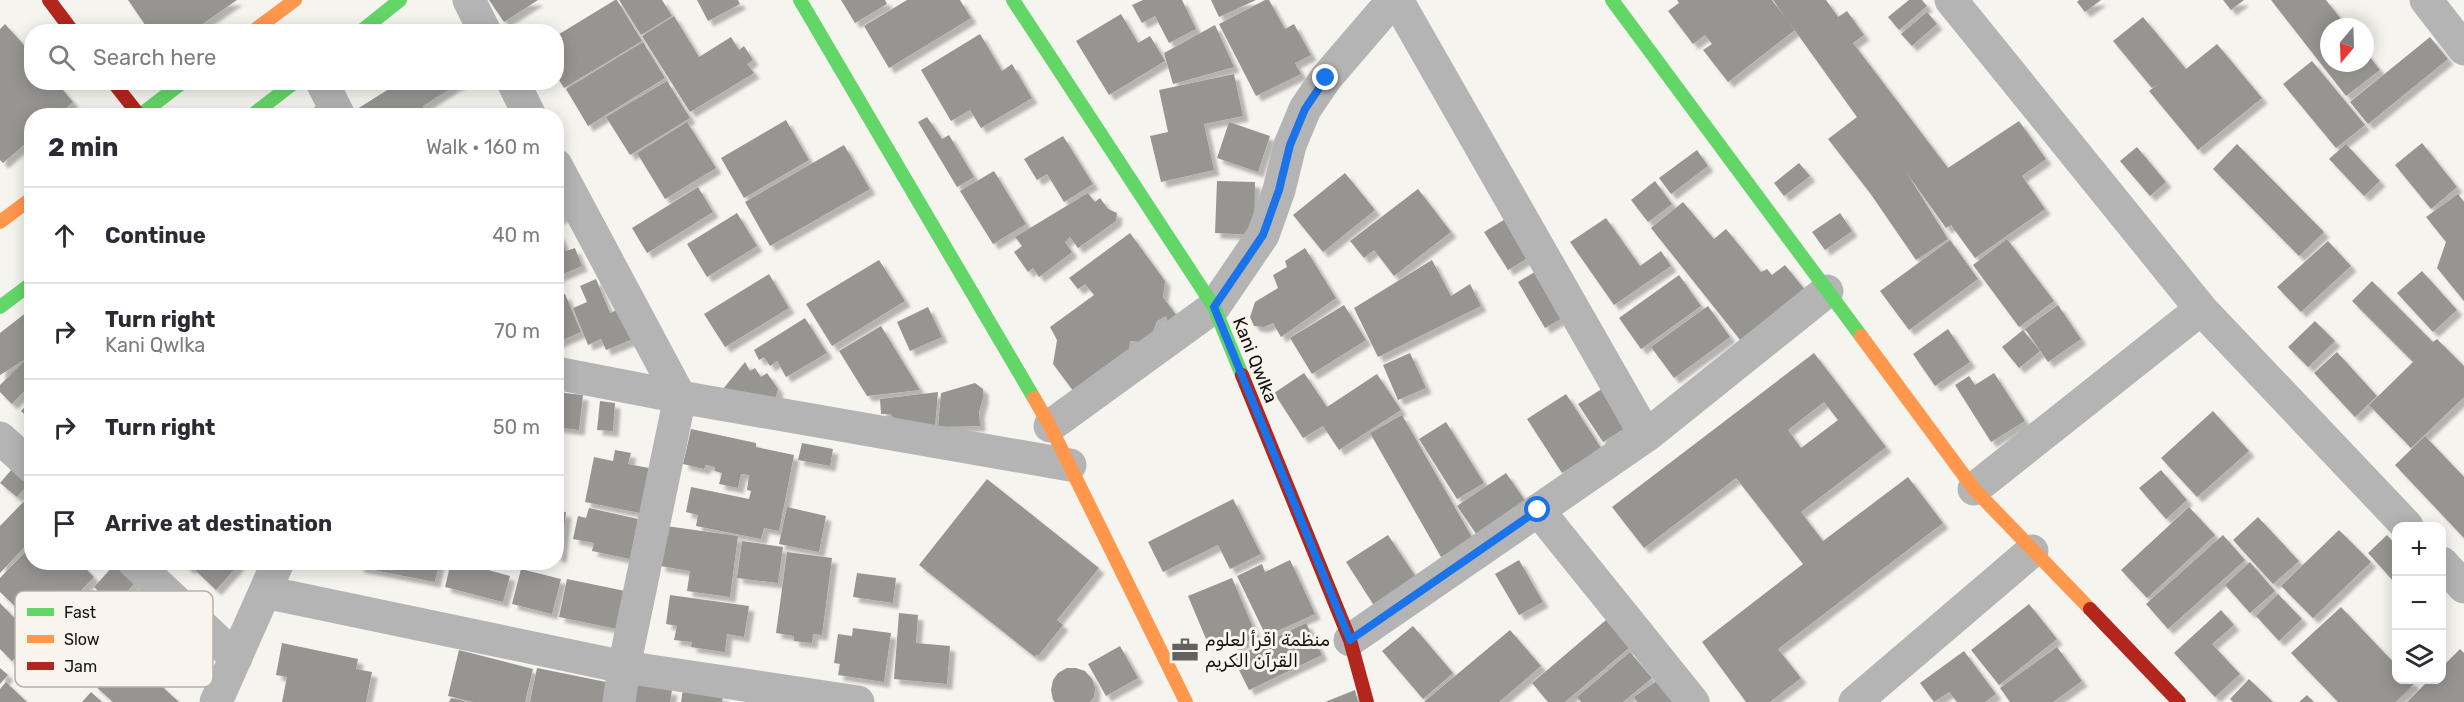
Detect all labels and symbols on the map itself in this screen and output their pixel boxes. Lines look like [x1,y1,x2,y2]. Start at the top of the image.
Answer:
north arrow [2320,18,2374,72]
route end [1312,64,1338,90]
street label: Kani Qwlka [1228,314,1282,406]
route start [1524,496,1550,522]
legend [15,591,213,687]
text: Fast [64,603,96,622]
place label: منظمة اقرأ لعلوم القرآن الكريم [1205,629,1330,673]
text: Slow [64,630,100,649]
office icon: منظمة اقرأ لعلوم القرآن الكريم [1170,635,1200,665]
text: Jam [64,657,97,676]

